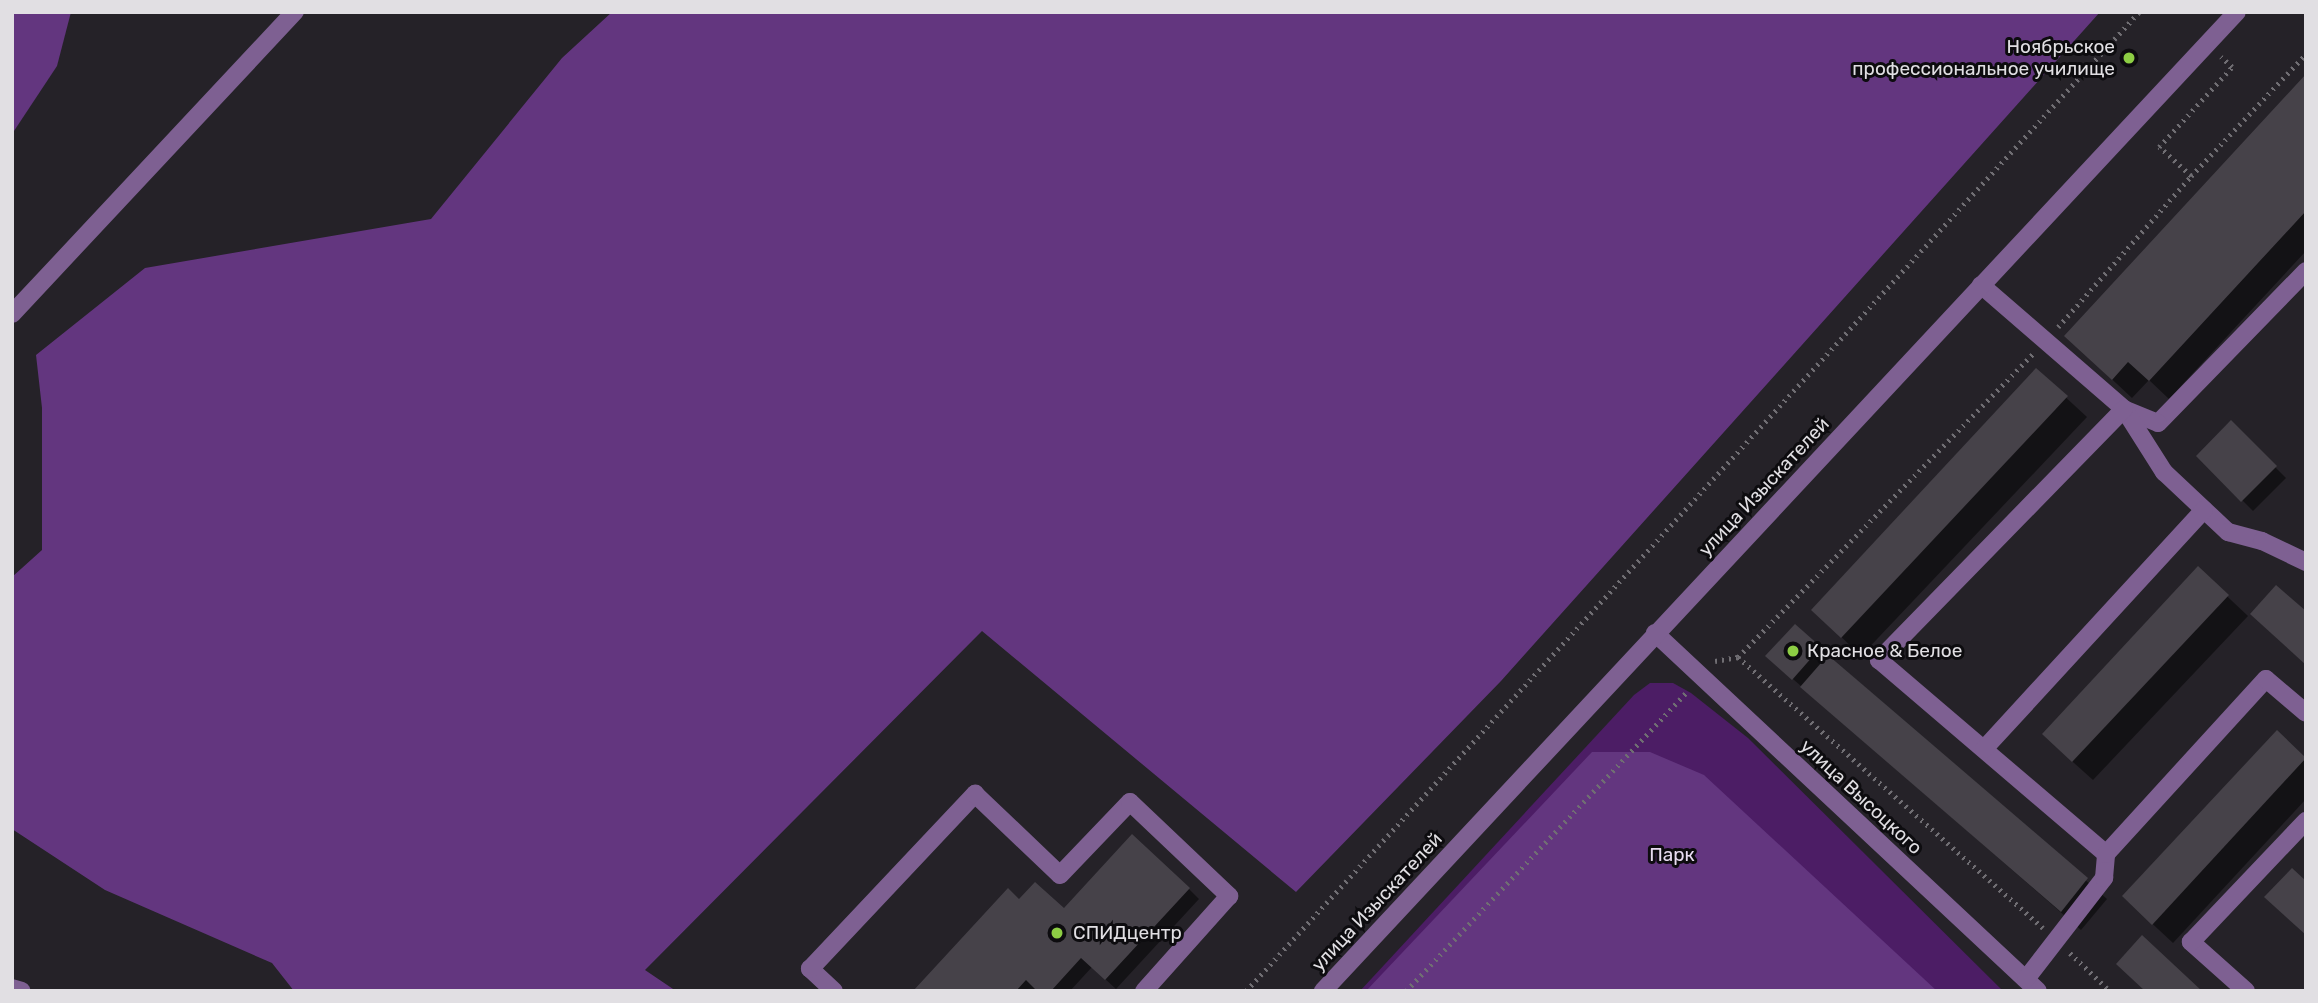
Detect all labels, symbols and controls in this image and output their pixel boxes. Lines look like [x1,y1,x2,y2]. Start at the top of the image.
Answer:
place label: Ноябрьское профессиональное училище [1852,36,2115,80]
marker: Ноябрьское профессиональное училище [2121,50,2137,66]
street label: улица Изыскателей [1694,413,1834,561]
place label: Красное & Белое [1807,640,1962,662]
marker: Красное & Белое [1785,643,1801,659]
street label: улица Высоцкого [1795,735,1927,859]
street label: улица Изыскателей [1307,828,1447,976]
park label: Парк [1649,844,1695,866]
place label: СПИДцентр [1073,922,1182,944]
marker: СПИДцентр [1047,923,1067,943]

